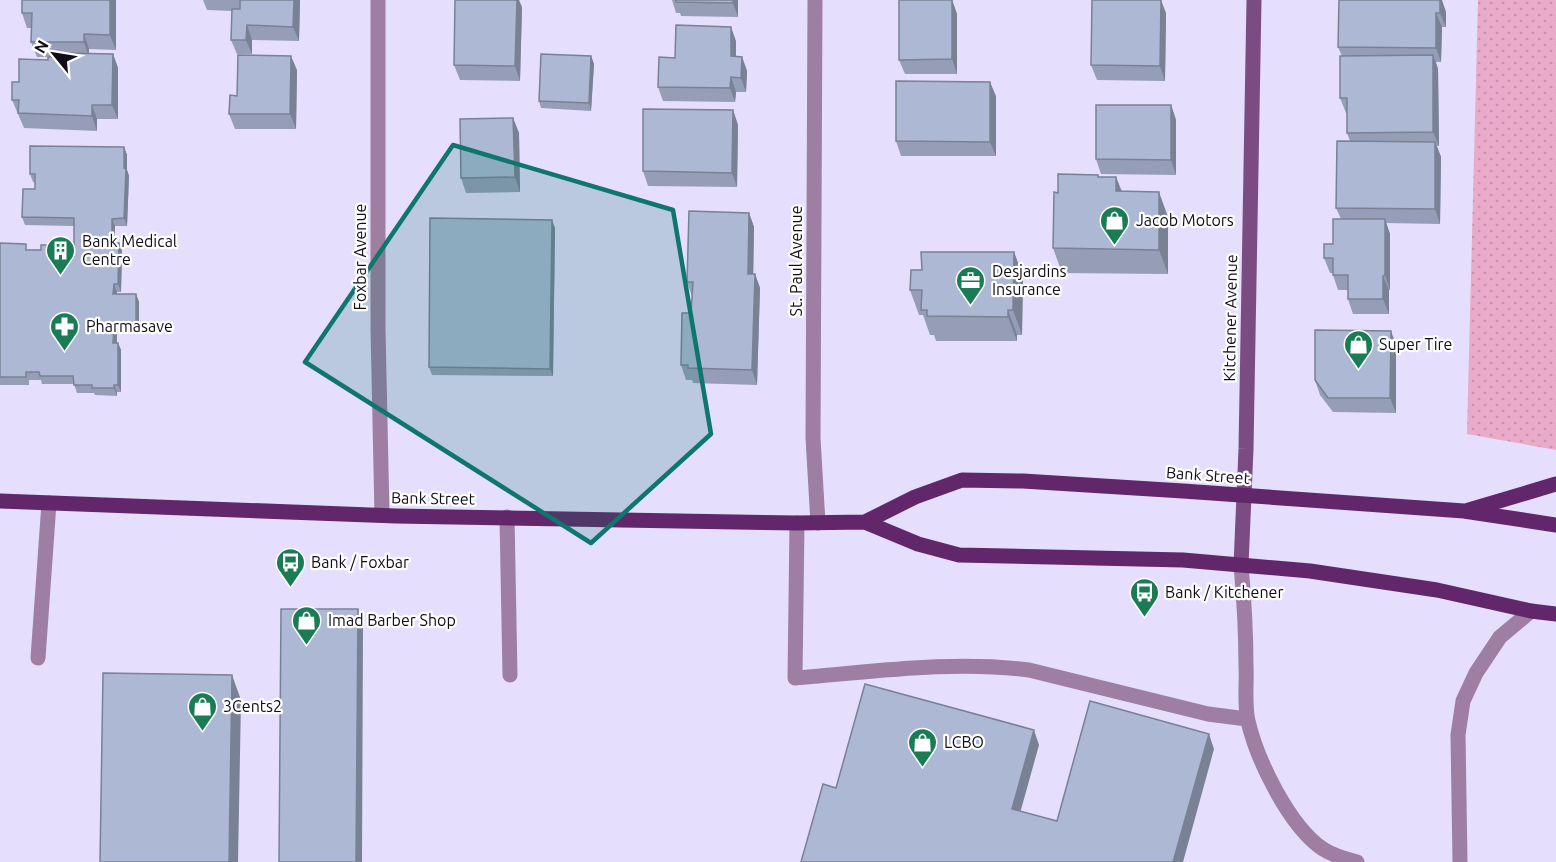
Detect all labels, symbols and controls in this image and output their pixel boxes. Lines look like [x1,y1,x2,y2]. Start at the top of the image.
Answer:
north arrow [24,24,84,84]
text: N [30,37,52,56]
street label: Foxbar Avenue [351,204,369,310]
shop icon: Jacob Motors [1099,204,1131,246]
street label: St. Paul Avenue [787,205,805,317]
place label: Jacob Motors [1136,211,1234,229]
place label: Bank Medical Centre [82,232,177,268]
building icon: Bank Medical Centre [45,234,77,276]
street label: Kitchener Avenue [1220,254,1240,382]
place label: Desjardins Insurance [992,262,1067,298]
office icon: Desjardins Insurance [955,264,987,306]
pharmacy icon: Pharmasave [49,310,81,352]
place label: Pharmasave [86,317,173,335]
shop icon: Super Tire [1342,328,1374,370]
place label: Super Tire [1379,335,1452,353]
street label: Bank Street [1166,463,1251,487]
street label: Bank Street [391,488,476,508]
bus stop icon: Bank / Foxbar [274,546,306,588]
place label: Bank / Foxbar [311,553,409,571]
bus stop icon: Bank / Kitchener [1128,576,1160,618]
place label: Bank / Kitchener [1165,583,1283,601]
shop icon: Imad Barber Shop [291,604,323,646]
place label: Imad Barber Shop [328,611,456,629]
shop icon: 3Cents2 [186,690,218,732]
place label: 3Cents2 [223,697,282,715]
shop icon: LCBO [907,726,939,768]
place label: LCBO [944,733,984,751]

